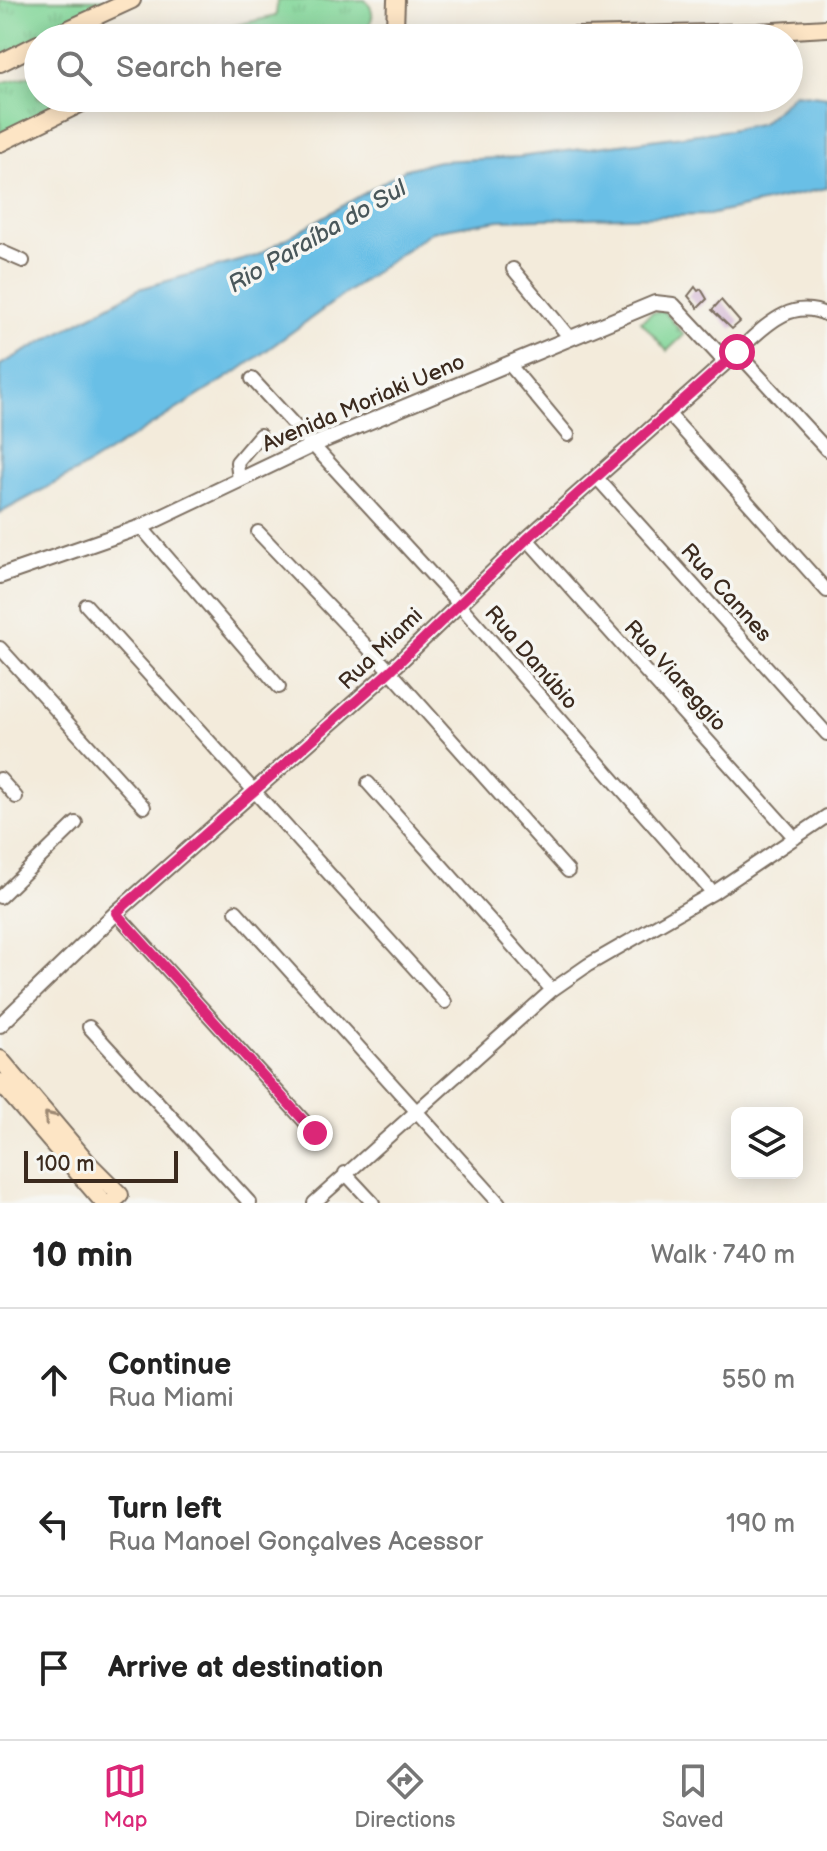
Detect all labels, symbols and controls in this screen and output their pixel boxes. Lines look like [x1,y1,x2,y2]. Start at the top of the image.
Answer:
search box [24,24,803,112]
icon: search [52,46,96,90]
text: Search here [116,50,282,86]
water label: Rio Paraíba do Sul [223,173,413,299]
route start [719,334,755,370]
street label: Avenida Moriaki Ueno [258,348,469,458]
street label: Rua Cannes [675,538,777,648]
street label: Rua Danúbio [478,600,583,715]
street label: Rua Miami [333,602,429,696]
street label: Rua Viareggio [618,615,732,737]
map controls [731,1107,803,1179]
button: layers [731,1107,803,1179]
one-way arrow [44,1111,59,1126]
route end [297,1115,333,1151]
scale bar [24,1147,178,1183]
text: 100 m [36,1151,95,1178]
text: 10 min [32,1235,133,1276]
text: Walk · 740 m [651,1240,795,1271]
text: Continue [108,1347,231,1383]
icon: ahead [32,1358,76,1402]
text: 550 m [721,1365,795,1396]
text: Rua Miami [108,1383,234,1414]
text: Turn left [108,1491,222,1527]
icon: left [32,1502,76,1546]
text: 190 m [726,1509,795,1540]
text: Rua Manoel Gonçalves Acessor [108,1527,483,1558]
icon: arrive [32,1646,76,1690]
text: Arrive at destination [108,1650,384,1686]
tab: Map [103,1759,148,1834]
tab: Directions [354,1759,455,1834]
tab: Saved [662,1759,724,1834]

